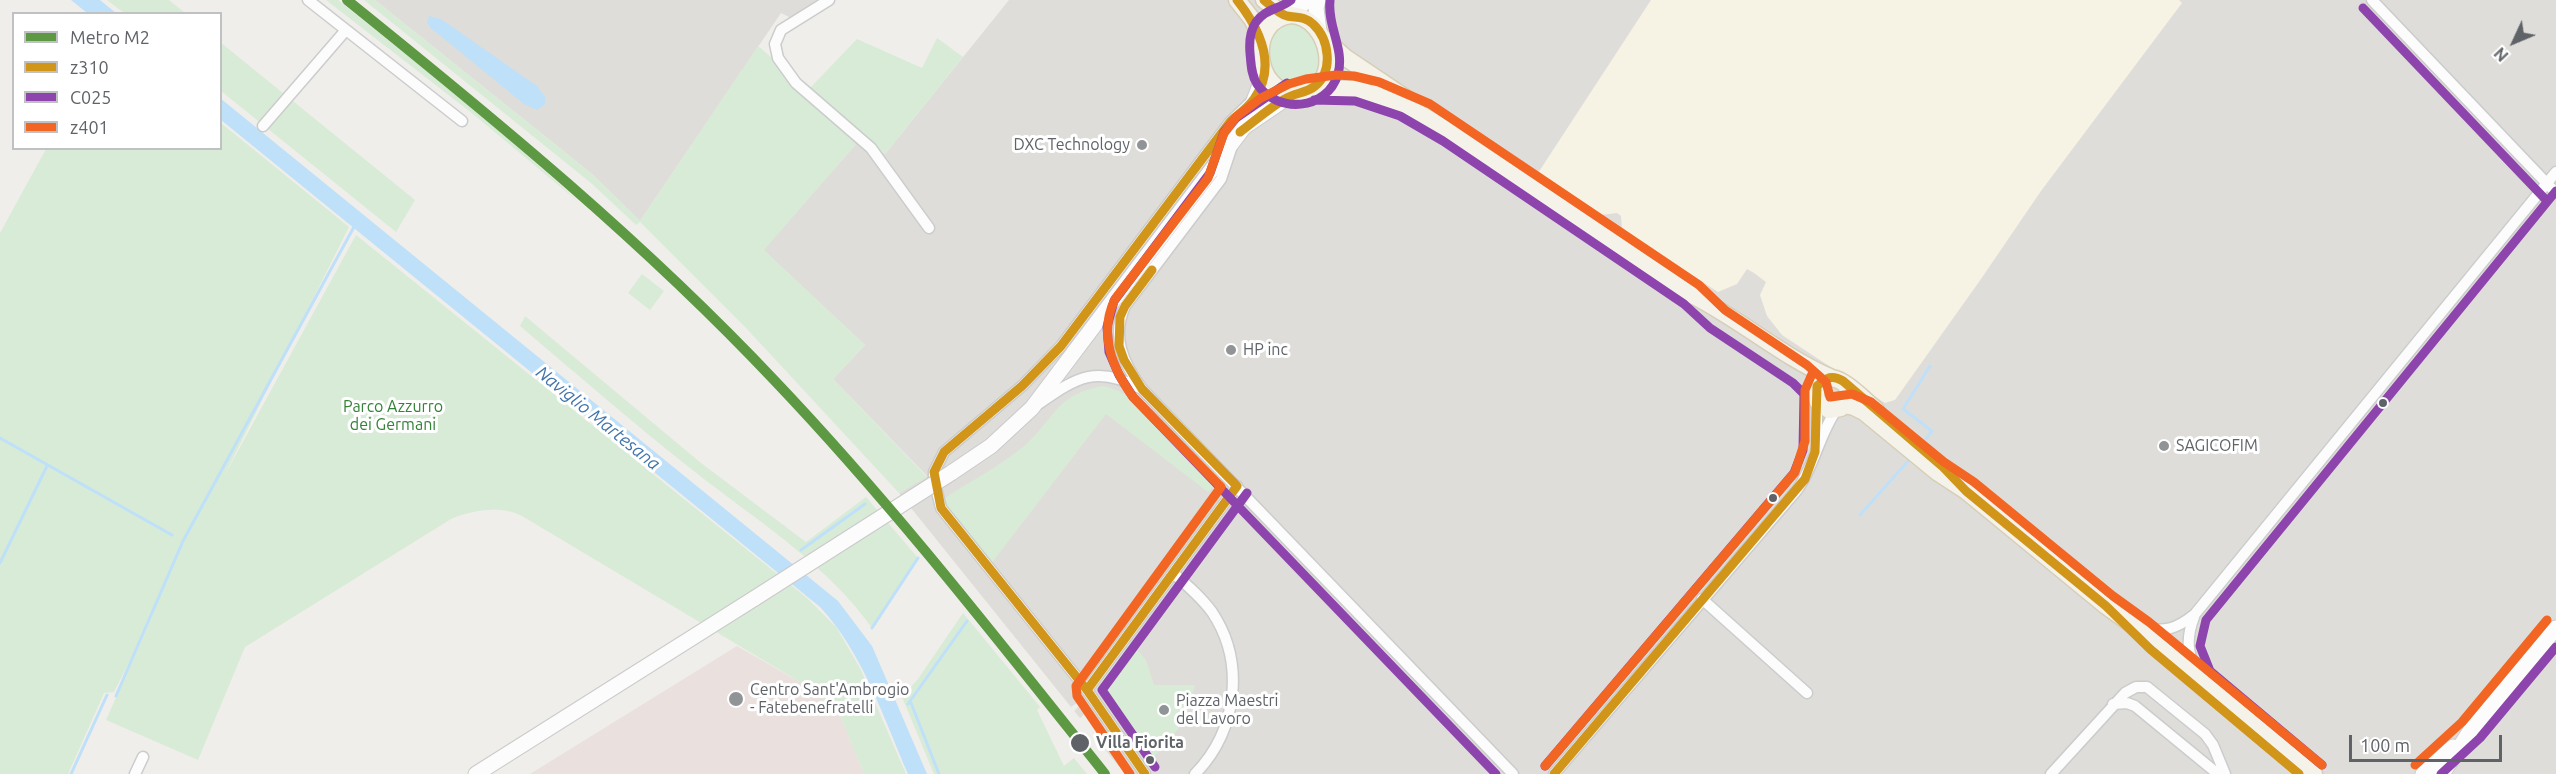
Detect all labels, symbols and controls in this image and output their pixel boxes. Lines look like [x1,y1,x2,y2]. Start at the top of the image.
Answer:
legend [12,12,222,150]
north arrow [2484,12,2544,72]
text: Metro M2 [70,27,150,47]
text: N [2490,44,2512,65]
text: z310 [70,57,109,77]
text: C025 [70,87,112,107]
text: z401 [70,117,109,137]
place label: DXC Technology [1013,135,1130,155]
marker: DXC Technology [1135,138,1149,152]
place label: HP inc [1243,340,1288,360]
marker: HP inc [1224,343,1238,357]
water label: Naviglio Martesana [532,361,664,475]
park label: Parco Azzurro dei Germani [343,397,443,435]
unlabelled marker [2377,397,2389,409]
place label: SAGICOFIM [2176,436,2258,456]
marker: SAGICOFIM [2157,439,2171,453]
unlabelled marker [1767,492,1779,504]
place label: Centro Sant'Ambrogio - Fatebenefratelli [750,680,909,718]
marker: Centro Sant'Ambrogio - Fatebenefratelli [727,690,745,708]
place label: Piazza Maestri del Lavoro [1176,691,1278,729]
marker: Piazza Maestri del Lavoro [1157,703,1171,717]
scale bar [2352,723,2505,761]
marker: Villa Fiorita [1069,732,1091,754]
place label: Villa Fiorita [1096,733,1184,753]
text: 100 m [2360,735,2410,755]
unlabelled marker [1144,754,1156,766]

